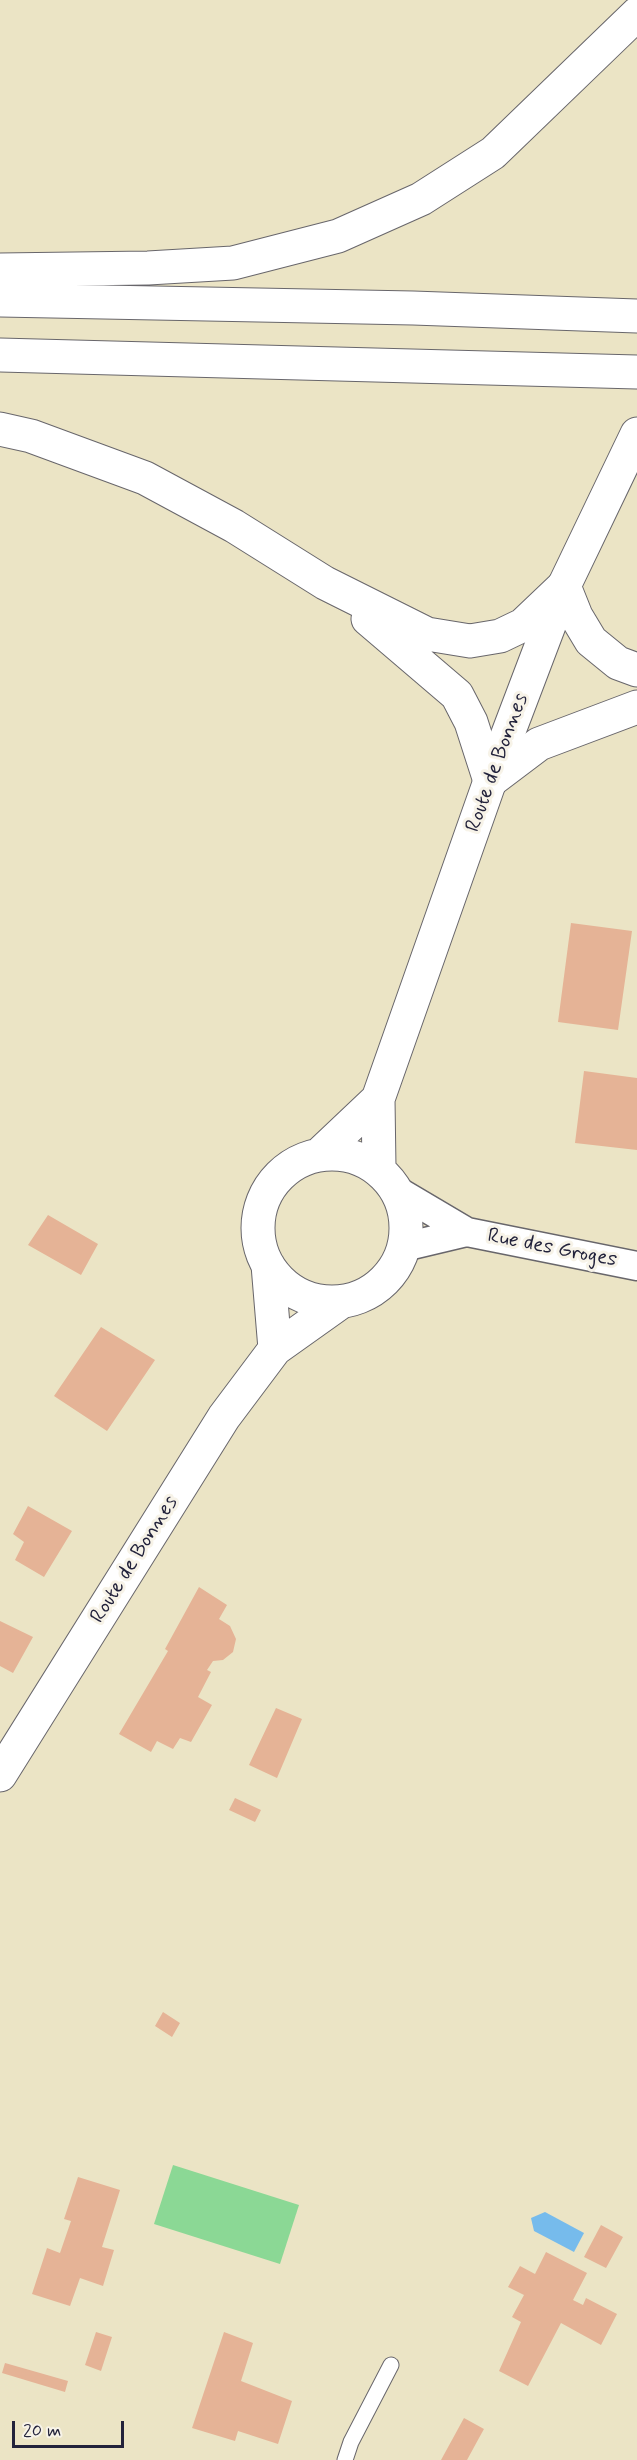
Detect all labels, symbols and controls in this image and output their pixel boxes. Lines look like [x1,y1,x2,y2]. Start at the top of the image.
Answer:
street label: Route de Bonnes [461,690,535,836]
street label: Rue des Groges [485,1224,619,1274]
street label: Route de Bonnes [86,1492,184,1628]
scale bar [15,2409,128,2447]
text: 20 m [23,2419,61,2443]

